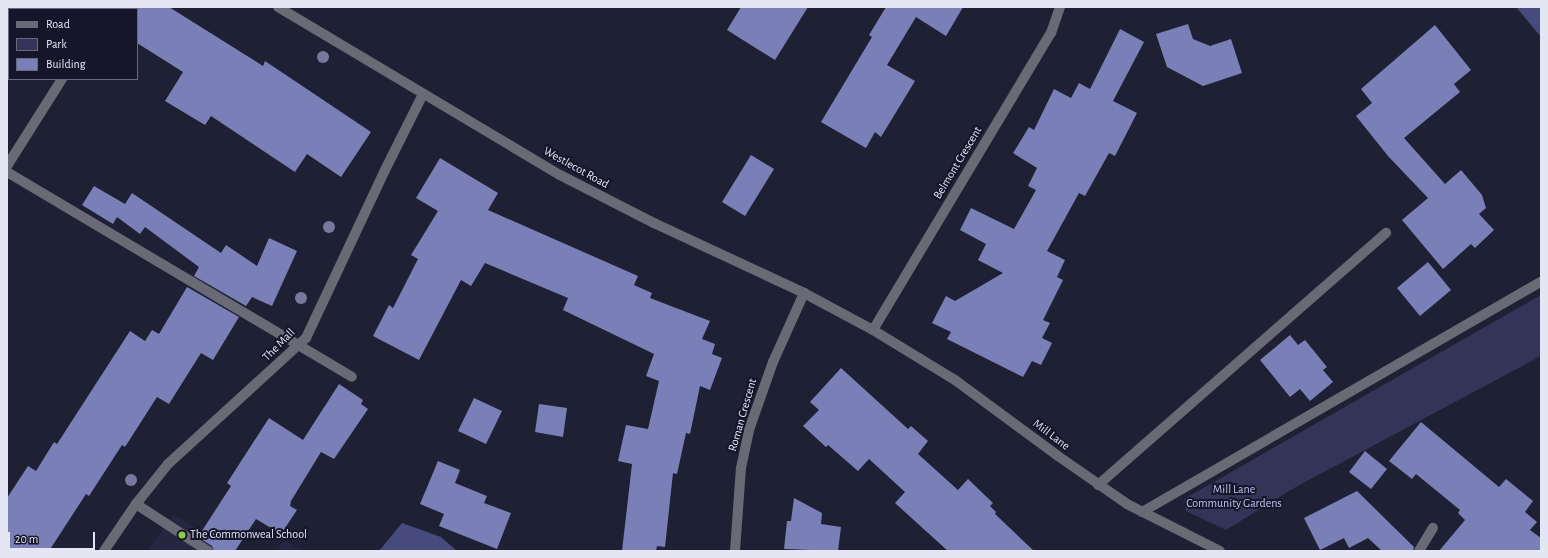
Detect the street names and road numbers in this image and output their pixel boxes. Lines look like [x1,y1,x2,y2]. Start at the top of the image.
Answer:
street label: Belmont Crescent [931,124,985,202]
street label: Westlecot Road [541,144,611,192]
street label: The Mall [260,326,298,364]
street label: Roman Crescent [726,377,760,453]
street label: Mill Lane [1030,416,1072,454]

